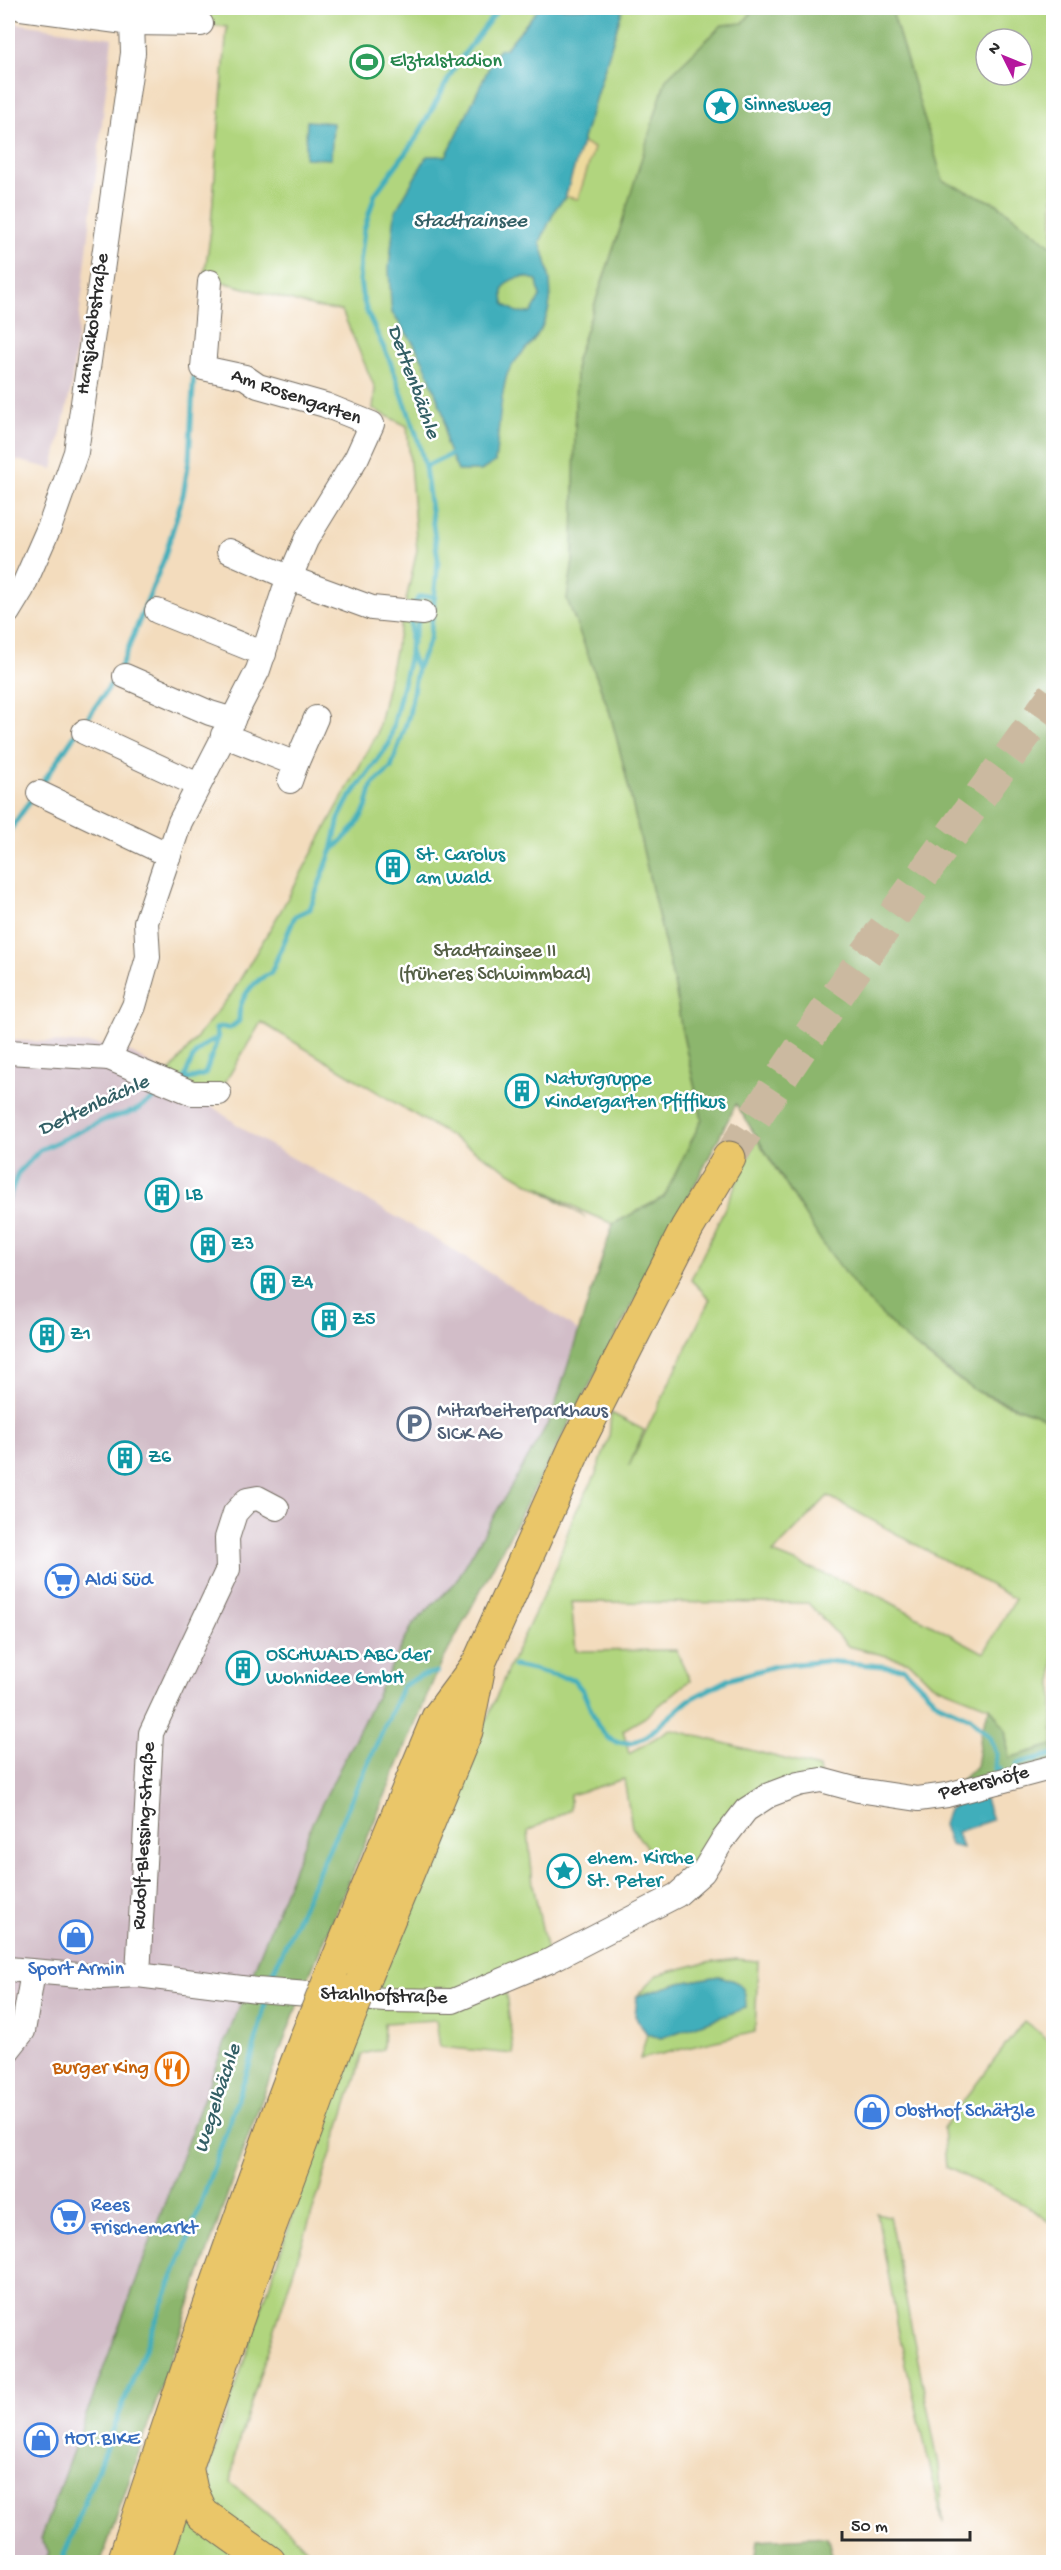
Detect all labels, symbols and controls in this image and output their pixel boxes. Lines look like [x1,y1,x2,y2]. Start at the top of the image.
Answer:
north arrow [974,27,1034,87]
text: N [985,38,1006,59]
sports icon: Elztalstadion [349,44,385,80]
place label: Elztalstadion [390,51,502,74]
place icon: Sinnesweg [703,88,739,124]
place label: Sinnesweg [744,95,832,118]
water label: Stadtrainsee [413,210,528,235]
street label: Hansjakobstraße [73,251,115,396]
water label: Dettenbächle [380,322,445,443]
street label: Am Rosengarten [228,365,365,431]
place label: St. Carolus am Wald [416,845,506,891]
building icon: St. Carolus am Wald [375,849,411,885]
park label: Stadtrainsee II (früheres Schwimmbad) [399,941,591,987]
place label: Naturgruppe Kindergarten Pfiffikus [545,1069,726,1115]
water label: Dettenbächle [35,1070,154,1143]
building icon: Naturgruppe Kindergarten Pfiffikus [504,1073,540,1109]
building icon: LB [144,1177,180,1213]
place label: LB [185,1184,203,1207]
building icon: Z3 [190,1227,226,1263]
place label: Z3 [231,1234,254,1257]
building icon: Z4 [250,1265,286,1301]
place label: Z4 [291,1272,314,1295]
building icon: Z5 [311,1302,347,1338]
place label: Z5 [352,1309,375,1332]
building icon: Z1 [29,1317,65,1353]
place label: Z1 [70,1324,91,1347]
place label: Mitarbeiterparkhaus SICK AG [437,1401,609,1447]
parking icon: Mitarbeiterparkhaus SICK AG [396,1406,432,1442]
building icon: Z6 [107,1440,143,1476]
place label: Z6 [148,1447,172,1470]
supermarket icon: Aldi Süd [44,1563,80,1599]
place label: Aldi Süd [85,1570,155,1593]
place label: OSCHWALD ABC der Wohnidee GmbH [266,1645,432,1691]
building icon: OSCHWALD ABC der Wohnidee GmbH [225,1650,261,1686]
street label: Rudolf-Blessing-Straße [129,1741,161,1930]
street label: Petershöfe [936,1762,1032,1807]
place label: ehem. Kirche St. Peter [587,1848,695,1894]
place icon: ehem. Kirche St. Peter [546,1853,582,1889]
shop icon: Sport Armin [58,1919,94,1955]
place label: Sport Armin [28,1959,125,1982]
street label: Stahlhofstraße [320,1983,449,2011]
water label: Wegelbächle [190,2040,249,2156]
restaurant icon: Burger King [154,2051,190,2087]
place label: Burger King [52,2058,149,2081]
shop icon: Obsthof Schätzle [854,2094,890,2130]
place label: Obsthof Schätzle [895,2101,1035,2124]
place label: Rees Frischemarkt [90,2195,199,2241]
supermarket icon: Rees Frischemarkt [50,2199,86,2235]
shop icon: HOT.BIKE [23,2422,59,2458]
place label: HOT.BIKE [64,2429,141,2452]
scale bar [842,2504,970,2542]
text: 50 m [851,2517,888,2538]

